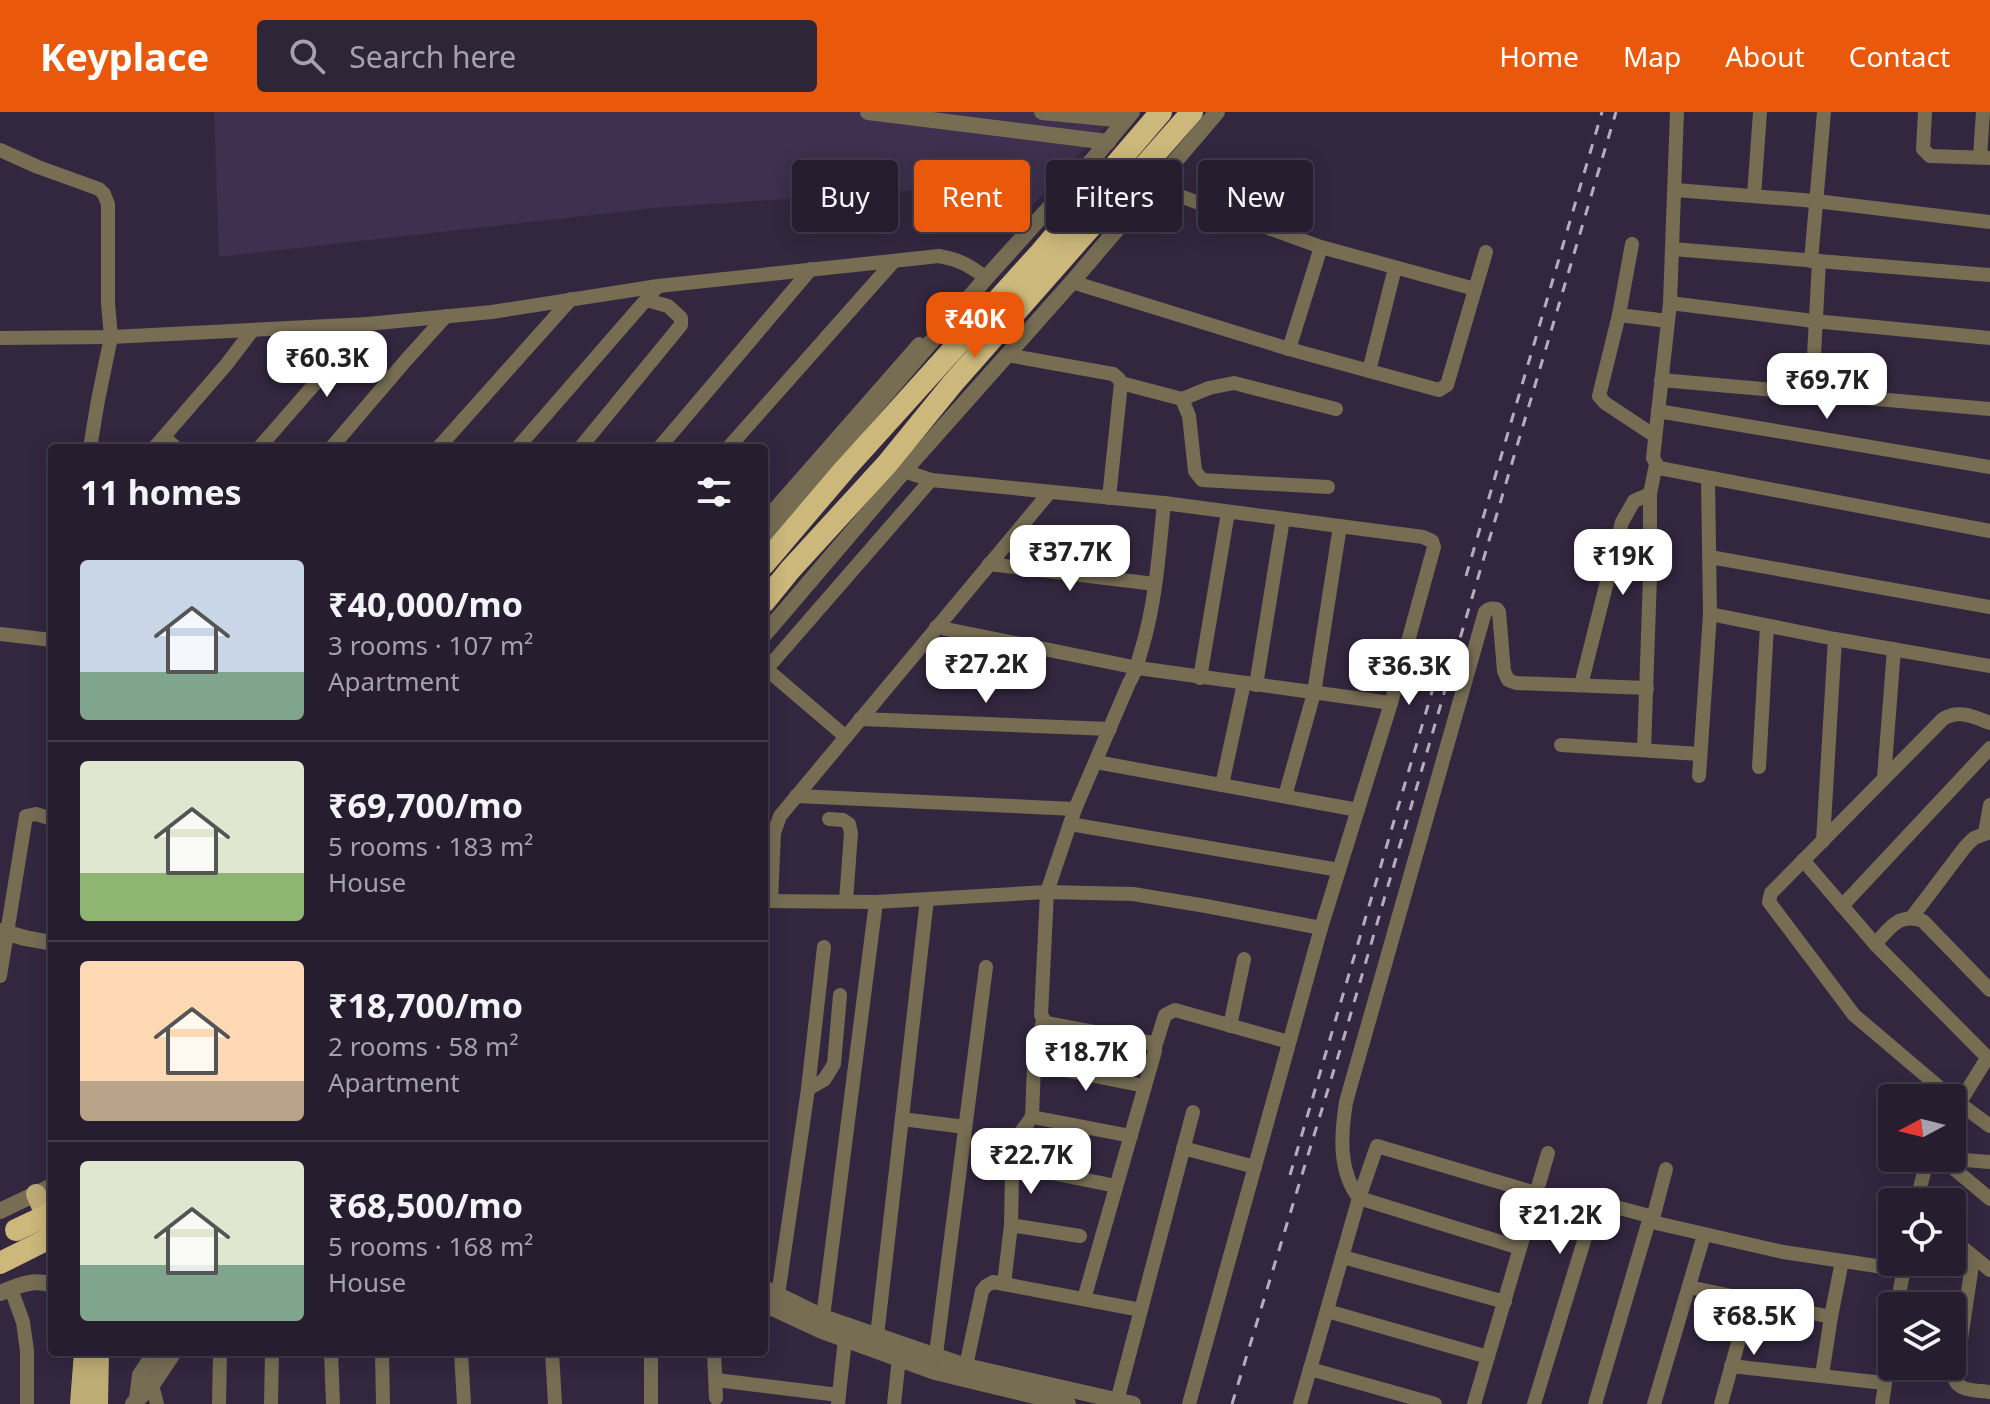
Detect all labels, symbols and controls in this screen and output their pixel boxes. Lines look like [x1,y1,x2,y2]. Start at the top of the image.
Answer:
search box [257,20,817,92]
text: Keyplace [40,30,209,82]
icon: search [285,34,329,78]
text: Search here [349,36,516,77]
text: Home [1499,37,1579,75]
text: Map [1623,37,1681,75]
text: About [1725,37,1805,75]
text: Contact [1849,37,1950,75]
chip: Buy [792,160,898,232]
chip: Rent [914,160,1030,232]
chip: Filters [1046,160,1182,232]
chip: New [1198,160,1313,232]
pin: ₹40K [928,292,1022,360]
text: ₹40K [944,300,1006,336]
pin: ₹60.3K [262,331,392,399]
text: ₹60.3K [285,339,369,375]
pin: ₹69.7K [1762,353,1892,421]
text: ₹69.7K [1785,361,1869,397]
text: 11 homes [80,469,242,515]
icon: filters [692,470,736,514]
pin: ₹37.7K [1005,525,1135,593]
pin: ₹19K [1576,529,1670,597]
text: ₹37.7K [1028,533,1112,569]
text: ₹19K [1592,537,1654,573]
text: ₹40,000/mo [328,581,523,627]
icon: home [144,592,240,688]
text: 3 rooms · 107 m² [328,627,533,663]
pin: ₹27.2K [921,637,1051,705]
pin: ₹36.3K [1344,639,1474,707]
text: ₹27.2K [944,645,1028,681]
text: ₹36.3K [1367,647,1451,683]
text: Apartment [328,663,460,699]
text: ₹69,700/mo [328,782,523,828]
icon: home [144,793,240,889]
text: 5 rooms · 183 m² [328,828,533,864]
text: House [328,864,406,900]
text: ₹18,700/mo [328,982,523,1028]
icon: home [144,993,240,1089]
pin: ₹18.7K [1021,1025,1151,1093]
text: 2 rooms · 58 m² [328,1028,518,1064]
text: ₹18.7K [1044,1033,1128,1069]
text: Apartment [328,1064,460,1100]
north arrow [1878,1084,1966,1172]
map controls [1878,1084,1966,1380]
pin: ₹22.7K [966,1128,1096,1196]
text: ₹22.7K [989,1136,1073,1172]
text: ₹68,500/mo [328,1182,523,1228]
pin: ₹21.2K [1495,1188,1625,1256]
button: locate [1878,1188,1966,1276]
icon: home [144,1193,240,1289]
text: ₹21.2K [1518,1196,1602,1232]
text: 5 rooms · 168 m² [328,1228,533,1264]
text: House [328,1264,406,1300]
pin: ₹68.5K [1689,1289,1819,1357]
button: layers [1878,1292,1966,1380]
text: ₹68.5K [1712,1297,1796,1333]

